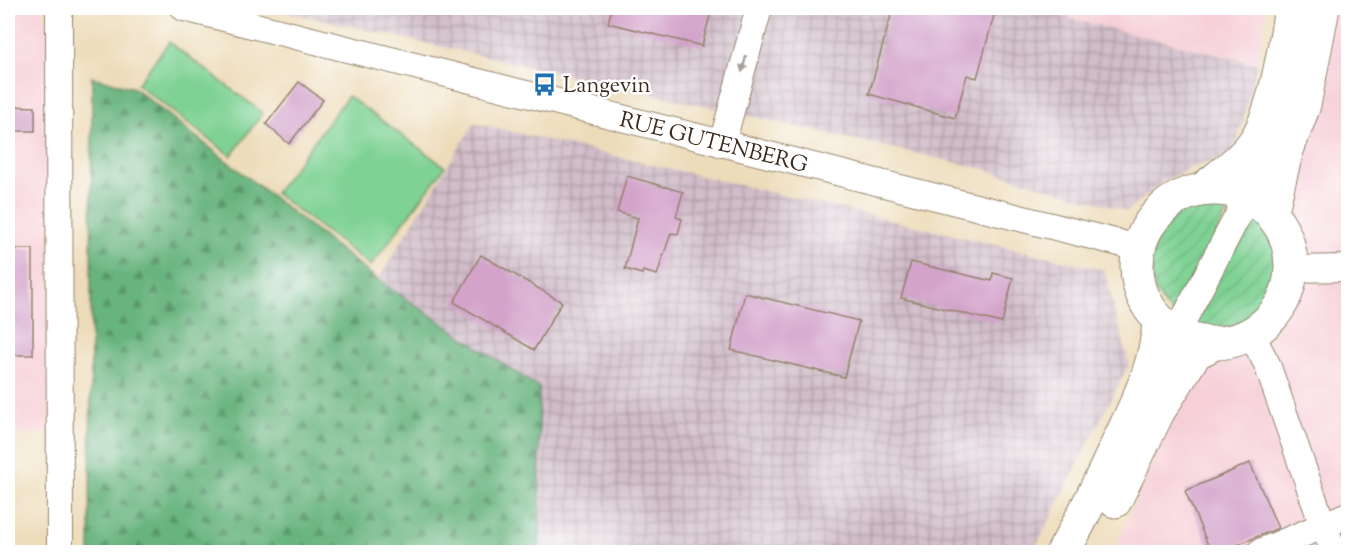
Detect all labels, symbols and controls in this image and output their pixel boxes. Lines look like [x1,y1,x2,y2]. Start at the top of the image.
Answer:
one-way arrow [739,55,748,73]
bus stop icon: Langevin [532,71,558,97]
place label: Langevin [563,71,651,103]
street label: RUE GUTENBERG [616,105,811,183]

